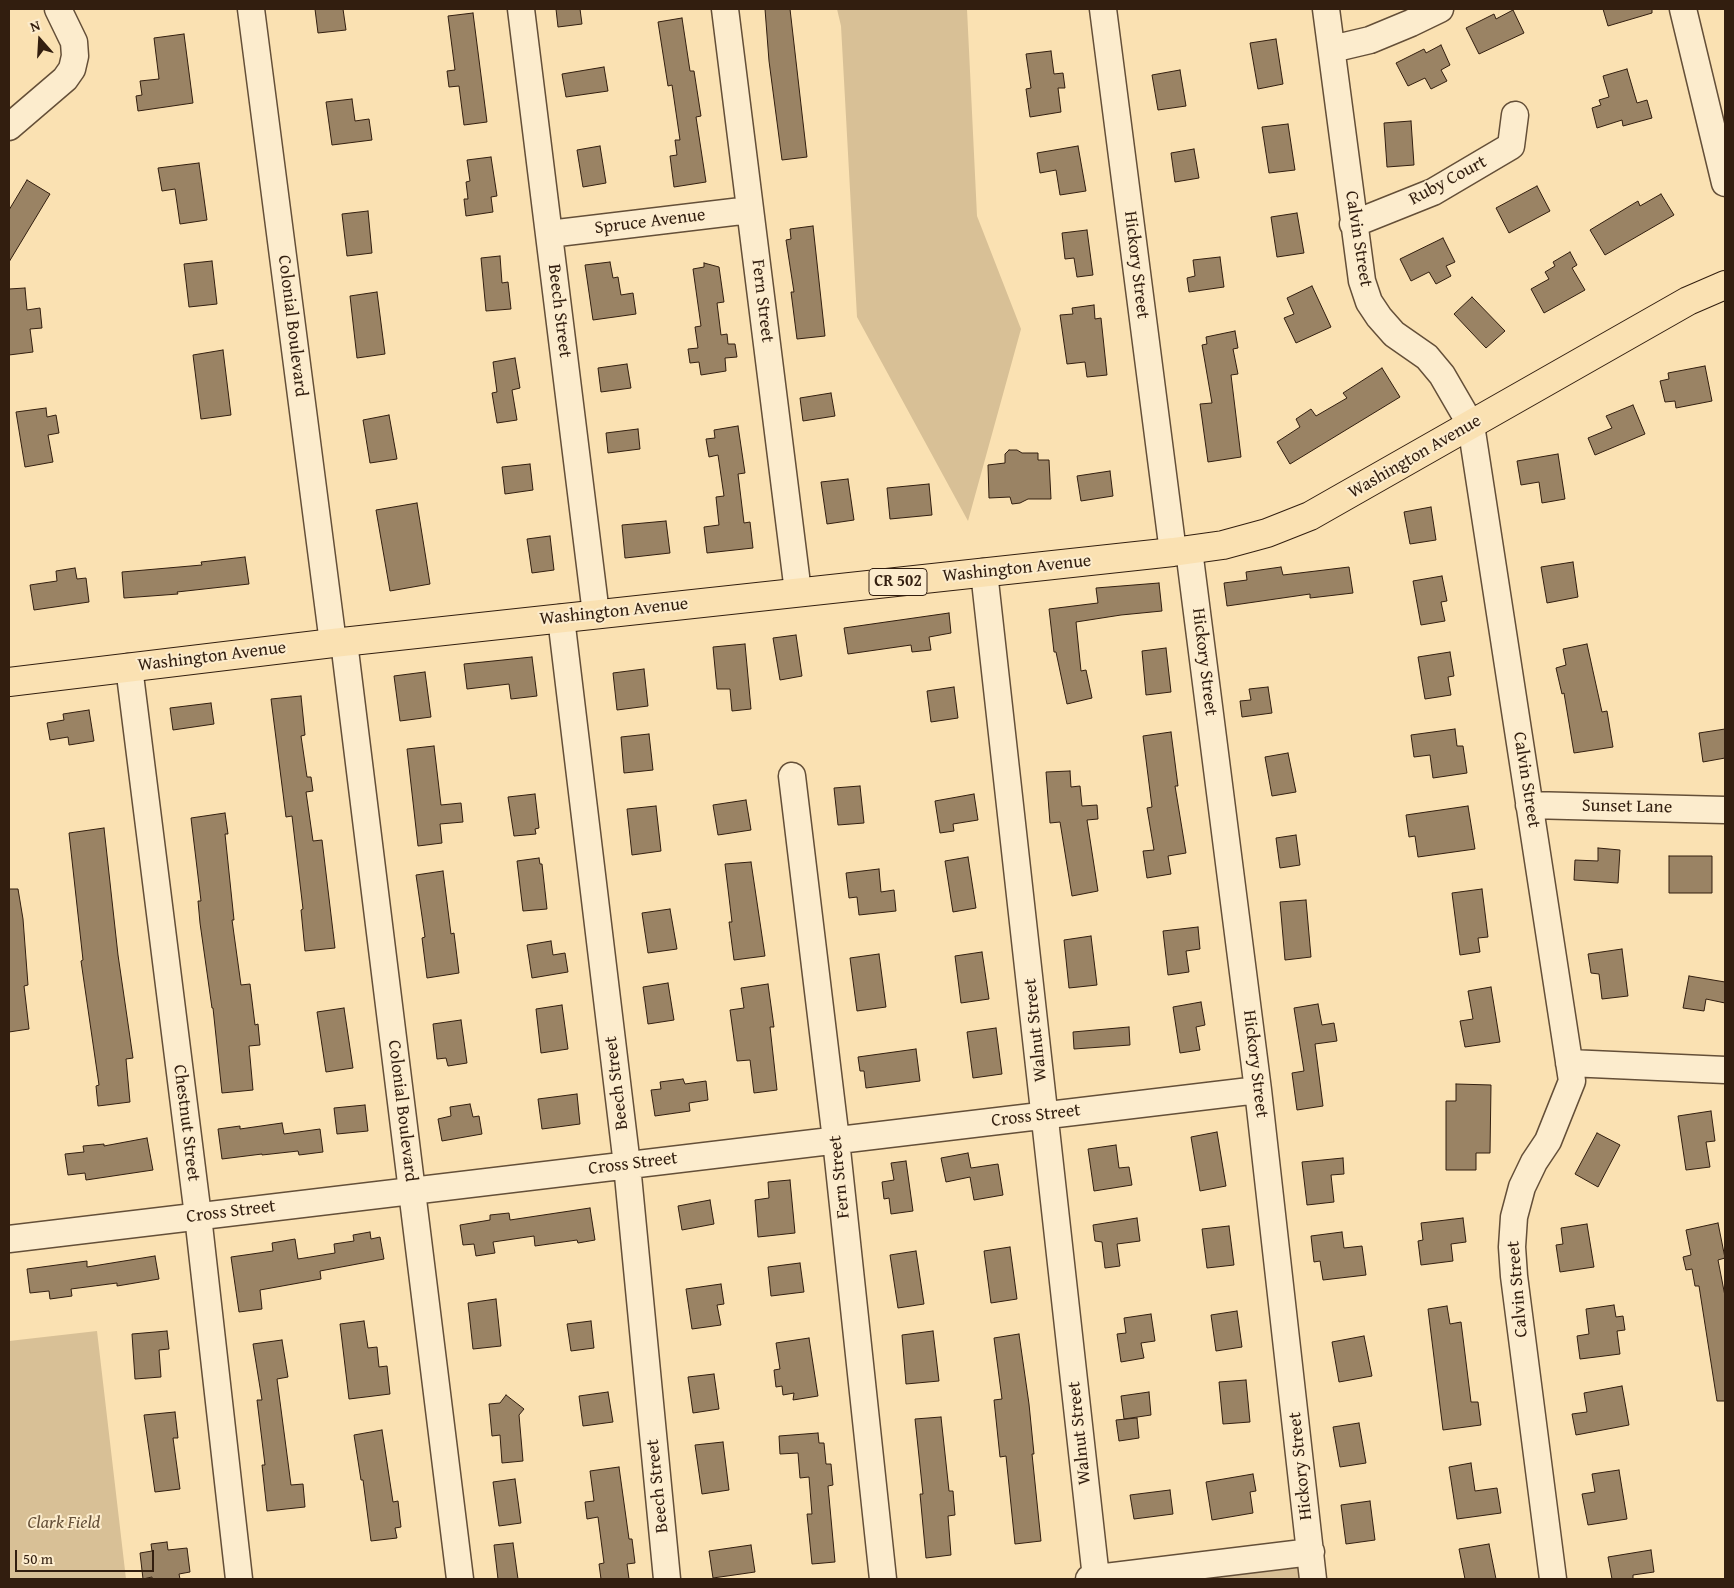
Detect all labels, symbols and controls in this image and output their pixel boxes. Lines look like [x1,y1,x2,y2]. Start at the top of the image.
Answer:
north arrow [15,15,65,65]
text: N [27,15,43,37]
street label: Ruby Court [1405,152,1491,210]
street label: Calvin Street [1340,189,1376,289]
street label: Spruce Avenue [593,204,707,240]
street label: Hickory Street [1119,210,1153,320]
street label: Colonial Boulevard [273,254,311,398]
street label: Fern Street [746,258,778,344]
street label: Beech Street [543,263,575,359]
street label: Washington Avenue [1345,410,1485,504]
street label: Washington Avenue [942,550,1092,588]
road number: CR 502 [869,568,927,596]
street label: Washington Avenue [539,593,689,631]
street label: Hickory Street [1187,607,1221,717]
street label: Washington Avenue [137,637,287,677]
street label: Calvin Street [1508,730,1544,830]
street label: Sunset Lane [1582,795,1672,819]
street label: Walnut Street [1020,977,1052,1083]
street label: Hickory Street [1238,1009,1272,1119]
street label: Beech Street [601,1035,633,1131]
street label: Colonial Boulevard [383,1039,421,1183]
street label: Chestnut Street [168,1063,204,1183]
street label: Cross Street [990,1100,1082,1132]
street label: Fern Street [825,1134,855,1220]
street label: Cross Street [587,1148,679,1180]
street label: Cross Street [185,1196,277,1228]
street label: Calvin Street [1503,1240,1533,1338]
street label: Walnut Street [1064,1380,1096,1486]
street label: Hickory Street [1285,1411,1317,1521]
street label: Beech Street [642,1438,674,1534]
park label: Clark Field [27,1512,101,1534]
scale bar [18,1540,156,1572]
text: 50 m [23,1548,53,1569]

